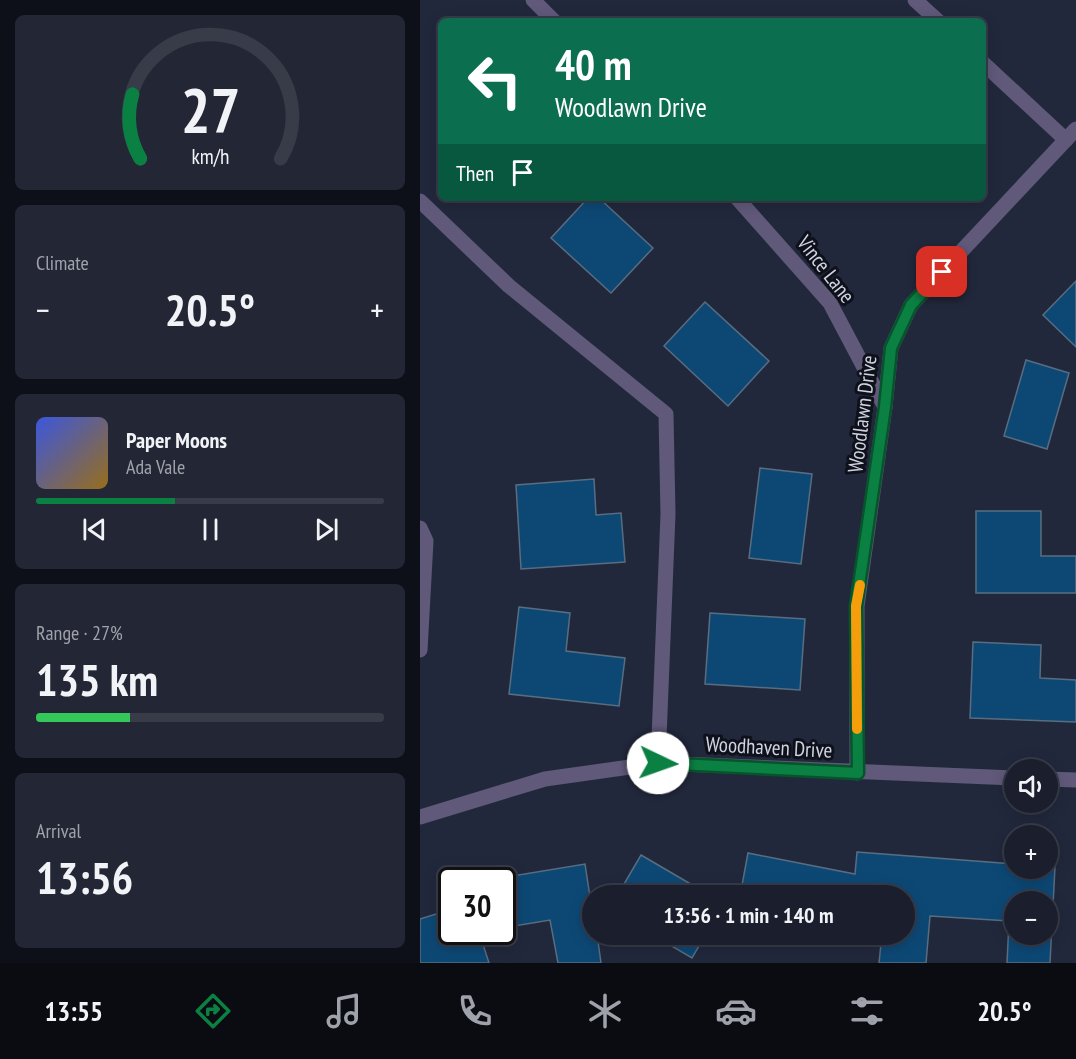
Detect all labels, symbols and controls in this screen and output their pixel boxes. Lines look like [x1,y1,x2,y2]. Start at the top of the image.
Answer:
text: 40 m [555,37,632,92]
icon: left [456,42,534,120]
text: 27 [180,69,240,150]
text: Woodlawn Drive [555,90,707,124]
text: km/h [191,143,229,171]
icon: arrive [506,156,539,189]
text: Then [456,159,494,187]
street label: Vince Lane [791,229,861,308]
pin [916,246,967,297]
text: Climate [36,250,89,276]
icon: arrive [925,255,958,288]
text: 20.5° [165,280,255,338]
text: − [36,288,50,331]
text: + [370,288,384,331]
street label: Woodlawn Drive [841,354,883,474]
text: Paper Moons [126,426,227,454]
text: Ada Vale [126,454,185,480]
icon: previous [78,513,111,546]
icon: pause [194,513,227,546]
icon: next [310,513,343,546]
text: Range · 27% [36,620,123,646]
text: 135 km [36,650,158,708]
street label: Woodhaven Drive [705,730,833,764]
position arrow [626,731,690,795]
map controls [1004,759,1058,945]
button: sound [1004,759,1058,813]
text: Arrival [36,818,81,844]
button: + [1004,825,1058,879]
text: 13:56 [36,848,133,906]
speed limit sign: 30 [438,867,516,945]
button: − [1004,891,1058,945]
text: 13:56 · 1 min · 140 m [663,901,834,929]
icon: directions [192,990,234,1032]
icon: music [323,990,365,1032]
icon: phone [454,990,496,1032]
icon: climate [584,990,626,1032]
icon: car [715,990,757,1032]
icon: filters [846,990,888,1032]
text: 13:55 [44,994,103,1028]
text: 20.5° [977,994,1031,1028]

